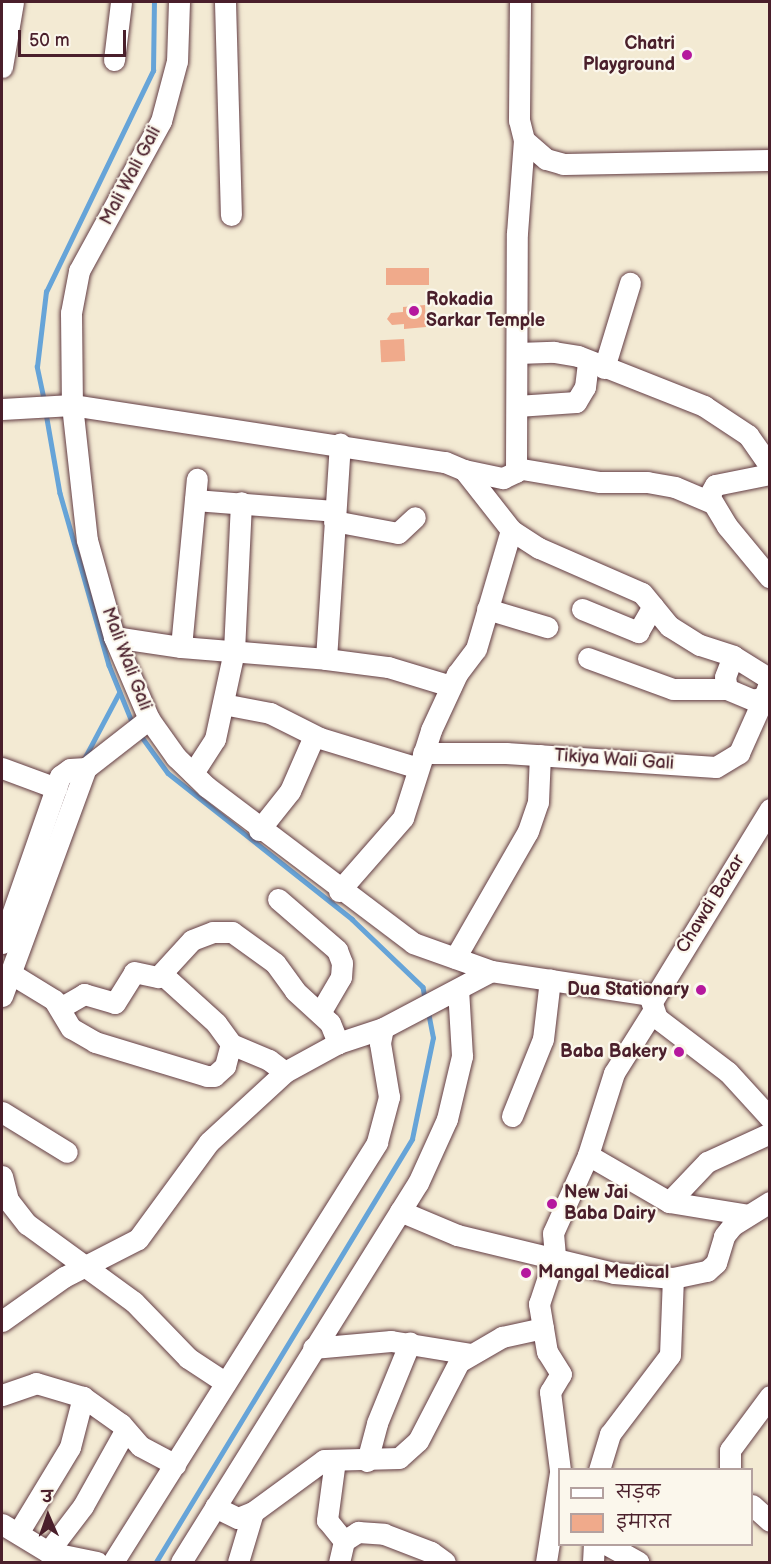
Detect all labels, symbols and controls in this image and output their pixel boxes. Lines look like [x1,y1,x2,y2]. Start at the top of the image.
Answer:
scale bar [21,18,129,56]
text: 50 m [29,30,70,51]
place label: Chatri Playground [583,34,675,76]
marker: Chatri Playground [680,48,694,62]
street label: Mali Wali Gali [96,123,166,229]
place label: Rokadia Sarkar Temple [426,290,545,332]
marker: Rokadia Sarkar Temple [407,304,421,318]
street label: Mali Wali Gali [96,604,156,714]
street label: Tikiya Wali Gali [553,745,675,775]
street label: Chawdi Bazar [672,851,750,957]
place label: Dua Stationary [567,979,689,1001]
marker: Dua Stationary [694,983,708,997]
place label: Baba Bakery [560,1041,667,1063]
marker: Baba Bakery [672,1045,686,1059]
place label: New Jai Baba Dairy [564,1183,656,1226]
marker: New Jai Baba Dairy [545,1197,559,1211]
place label: Mangal Medical [538,1262,669,1284]
marker: Mangal Medical [519,1266,533,1280]
legend [558,1468,753,1546]
text: सड़क [616,1482,660,1503]
north arrow [18,1486,78,1546]
text: उ [42,1488,53,1507]
text: इमारत [616,1512,671,1533]

